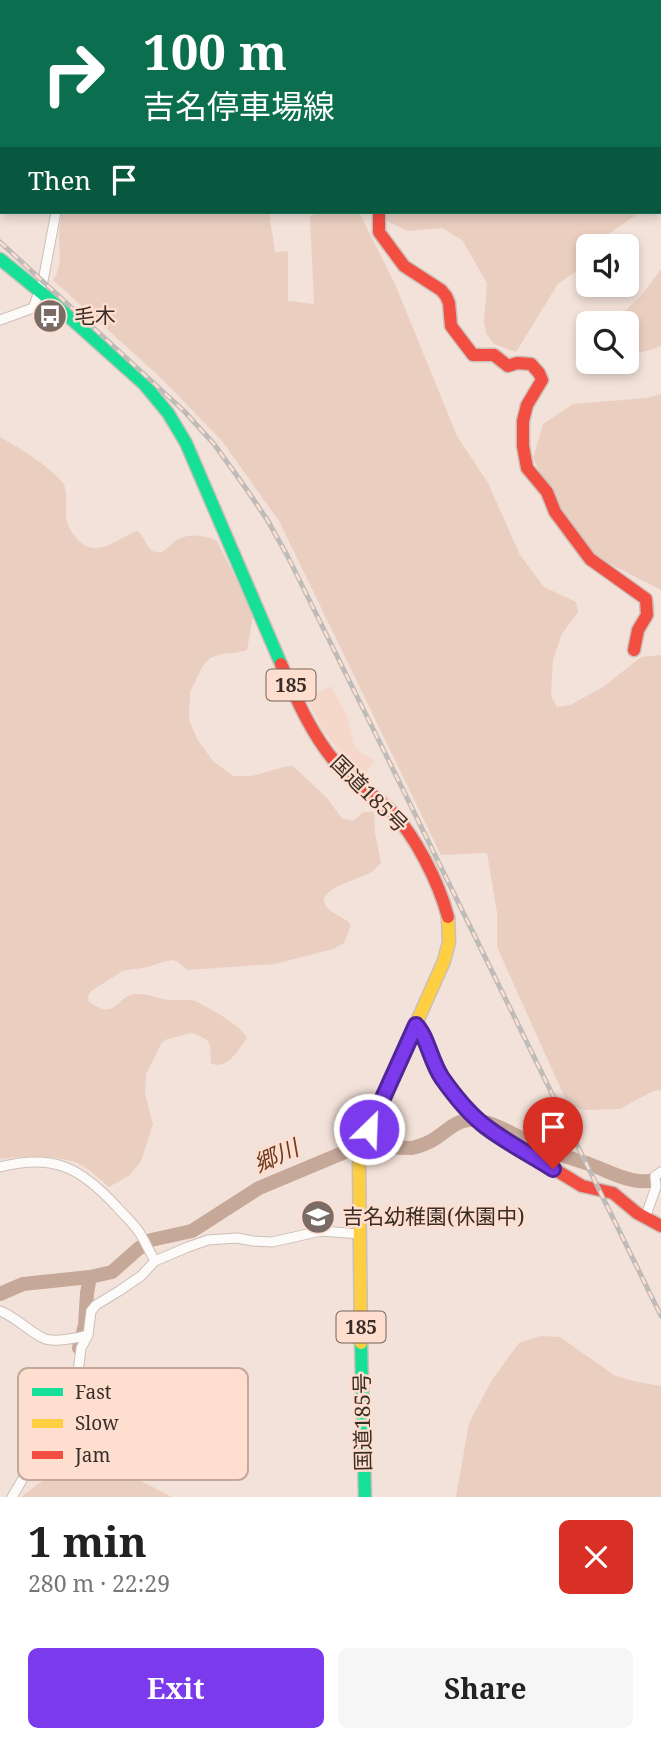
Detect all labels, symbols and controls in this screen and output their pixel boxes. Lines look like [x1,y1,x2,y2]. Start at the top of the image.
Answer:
text: 100 m [143,18,287,84]
icon: right [28,28,119,119]
text: 吉名停車場線 [143,84,335,127]
icon: arrive [105,161,143,199]
text: Then [28,162,91,198]
map controls [576,234,639,374]
button: sound [576,234,639,297]
bus stop icon: 毛木 [31,297,69,335]
place label: 毛木 [74,301,116,329]
button: search [576,311,639,374]
road number: 185 [266,670,316,700]
street label: 国道185号 [325,749,414,838]
position arrow [332,1092,406,1166]
pin [523,1097,583,1169]
icon: arrive [534,1108,572,1146]
water label: 郷川 [248,1130,306,1179]
school or university icon: 吉名幼稚園(休園中) [299,1198,337,1236]
place label: 吉名幼稚園(休園中) [342,1202,525,1230]
road number: 185 [336,1312,386,1343]
legend [18,1368,248,1480]
street label: 国道185号 [347,1373,377,1471]
text: Fast [75,1379,112,1405]
text: Slow [75,1410,119,1436]
text: Jam [74,1442,110,1468]
text: 1 min [28,1512,147,1569]
button: close [559,1520,633,1594]
text: 280 m · 22:29 [28,1567,170,1599]
button: Exit [28,1648,324,1728]
button: Share [338,1648,633,1728]

